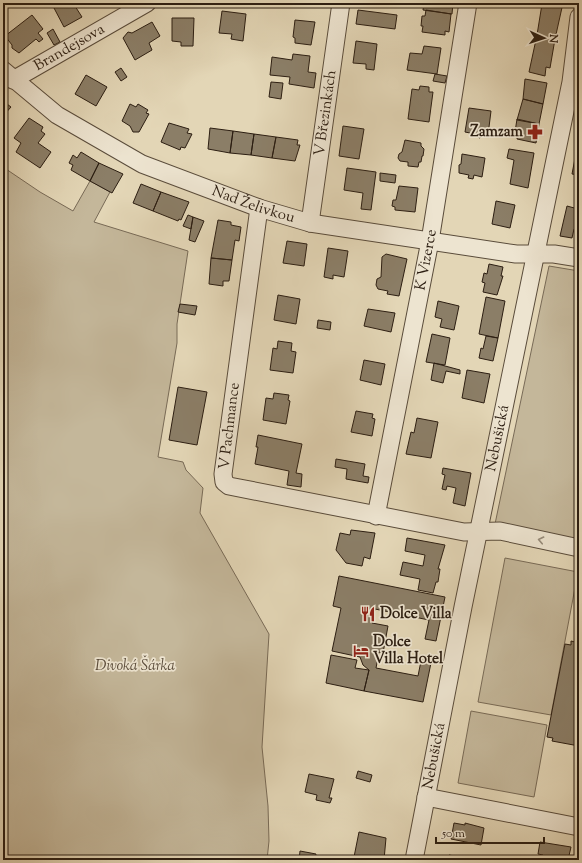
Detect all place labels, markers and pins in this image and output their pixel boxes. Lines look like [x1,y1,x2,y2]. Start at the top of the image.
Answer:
place label: Zamzam [470,122,524,143]
pharmacy icon: Zamzam [526,123,544,141]
place label: Dolce Villa [380,604,452,625]
restaurant icon: Dolce Villa [359,605,377,623]
place label: Dolce Villa Hotel [373,632,444,670]
hotel icon: Dolce Villa Hotel [352,642,370,660]

